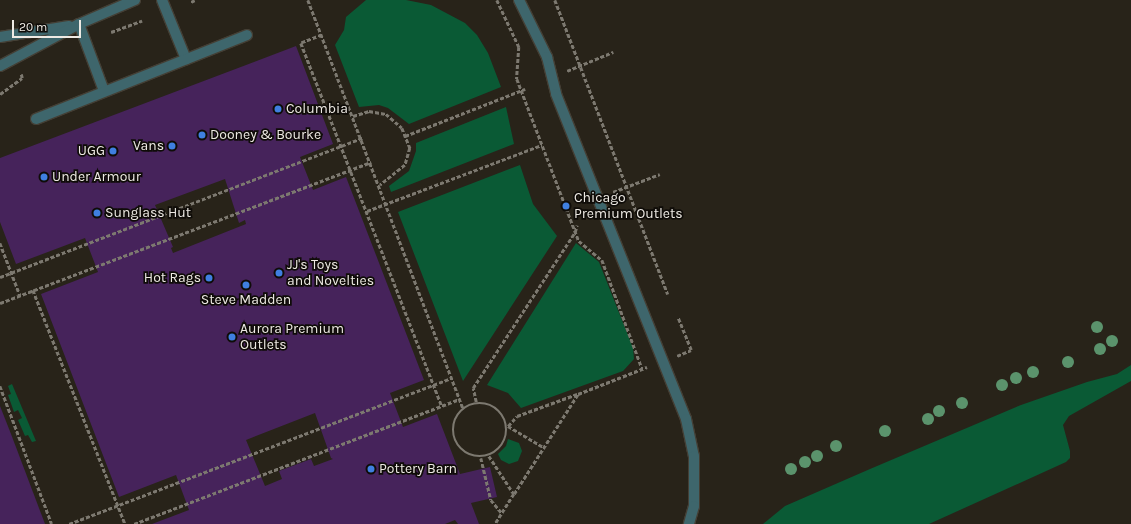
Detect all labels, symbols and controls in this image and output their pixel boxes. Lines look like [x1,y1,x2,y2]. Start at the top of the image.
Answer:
scale bar [14,12,83,38]
text: 20 m [19,20,47,34]
place label: Columbia [286,101,348,117]
marker: Columbia [273,104,283,114]
place label: Dooney & Bourke [210,127,321,143]
marker: Dooney & Bourke [197,130,207,140]
place label: Vans [133,138,164,154]
marker: Vans [167,141,177,151]
place label: UGG [78,143,105,159]
marker: UGG [108,146,118,156]
place label: Under Armour [52,169,141,185]
marker: Under Armour [39,172,49,182]
place label: Chicago Premium Outlets [574,190,683,222]
marker: Chicago Premium Outlets [561,201,571,211]
place label: Sunglass Hut [105,205,191,221]
marker: Sunglass Hut [92,208,102,218]
place label: JJ's Toys and Novelties [287,257,374,290]
marker: JJ's Toys and Novelties [274,268,284,278]
place label: Hot Rags [144,270,201,286]
marker: Hot Rags [204,273,214,283]
marker: Steve Madden [241,280,251,290]
place label: Steve Madden [201,292,291,308]
place label: Aurora Premium Outlets [240,321,344,354]
marker: Aurora Premium Outlets [227,332,237,342]
place label: Pottery Barn [379,461,457,477]
marker: Pottery Barn [366,464,376,474]

